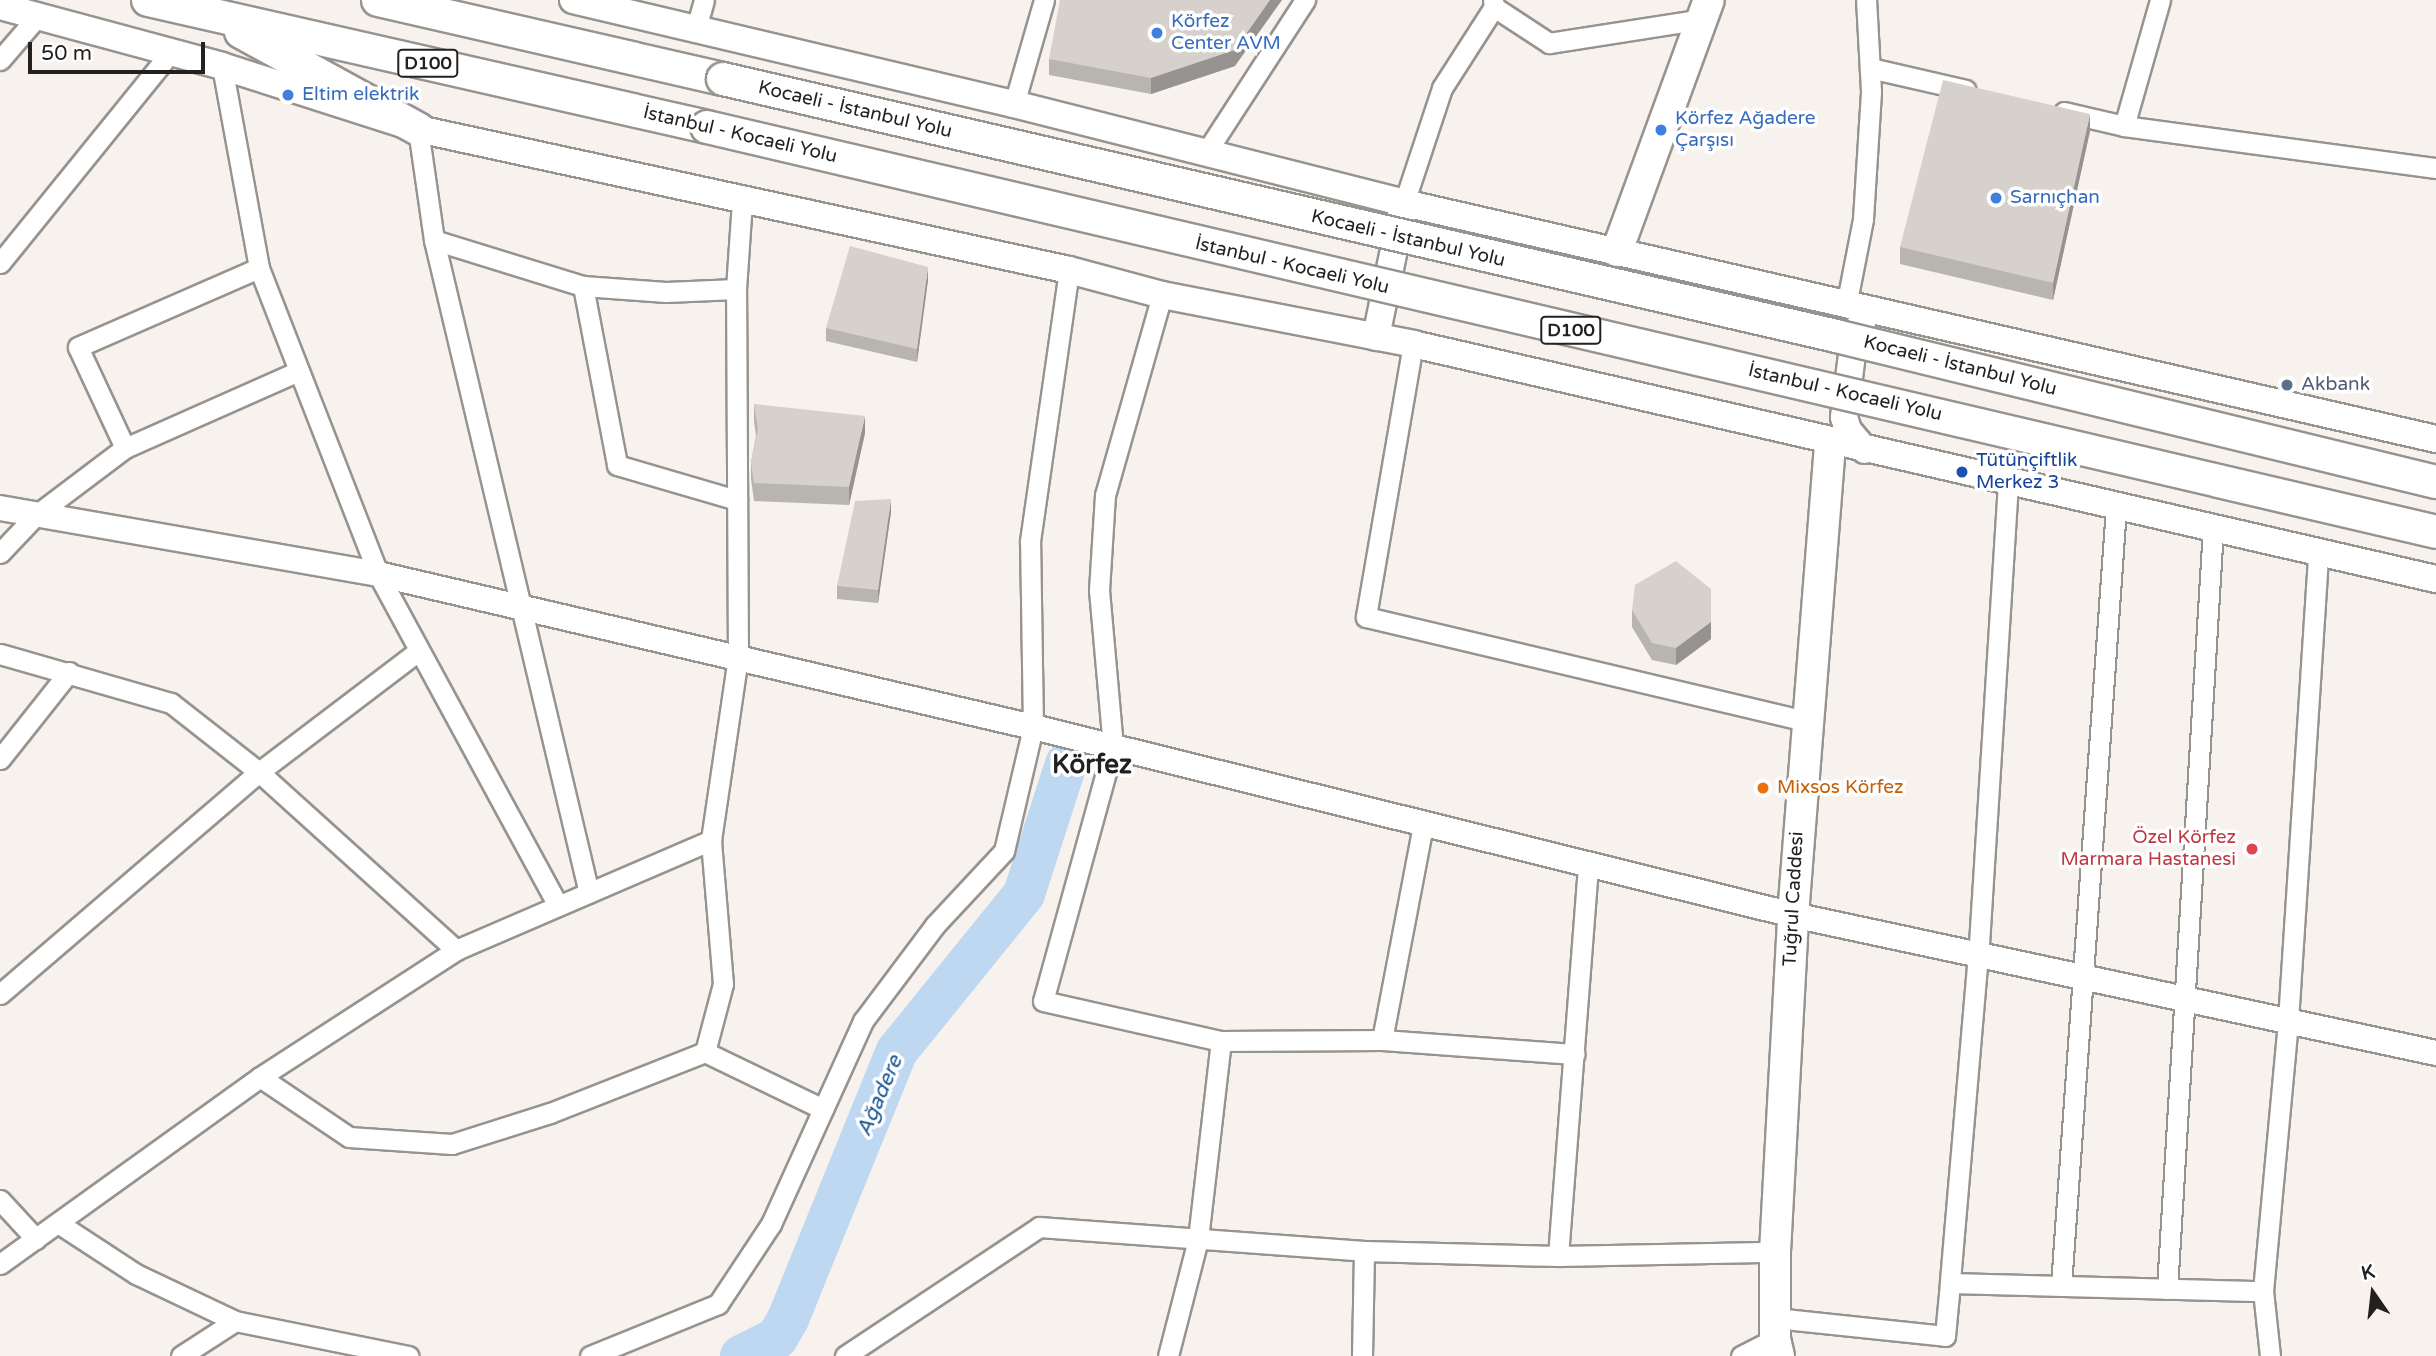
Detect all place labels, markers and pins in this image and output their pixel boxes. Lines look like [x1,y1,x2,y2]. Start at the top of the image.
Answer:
place label: Körfez Center AVM [1171,11,1281,55]
marker: Körfez Center AVM [1149,25,1165,41]
place label: Eltim elektrik [302,84,419,106]
marker: Eltim elektrik [280,87,296,103]
place label: Körfez Ağadere Çarşısı [1675,108,1816,152]
marker: Körfez Ağadere Çarşısı [1653,122,1669,138]
place label: Sarnıçhan [2010,187,2100,209]
marker: Sarnıçhan [1988,190,2004,206]
place label: Akbank [2301,374,2370,396]
marker: Akbank [2279,377,2295,393]
place label: Tütünçiftlik Merkez 3 [1976,450,2077,494]
marker: Tütünçiftlik Merkez 3 [1954,464,1970,480]
place label: Mixsos Körfez [1777,777,1903,799]
marker: Mixsos Körfez [1755,780,1771,796]
place label: Özel Körfez Marmara Hastanesi [2060,827,2236,871]
marker: Özel Körfez Marmara Hastanesi [2242,839,2262,859]

